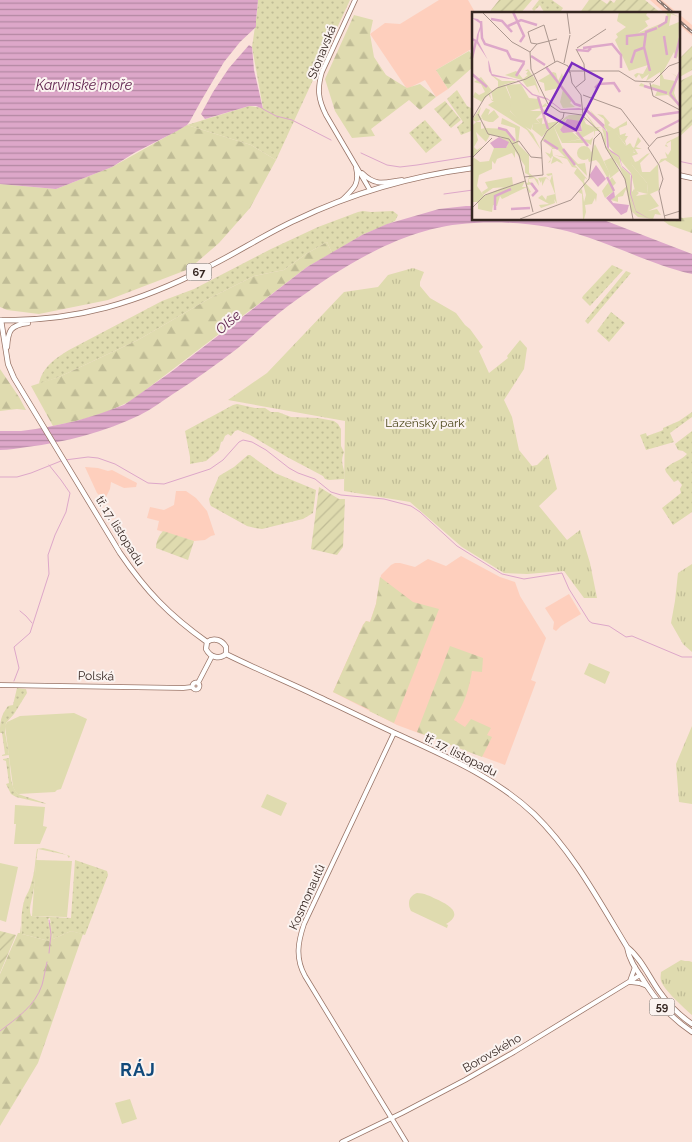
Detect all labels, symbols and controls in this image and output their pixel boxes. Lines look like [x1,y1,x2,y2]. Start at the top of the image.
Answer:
inset map [472,12,680,220]
street label: Stonavská [305,23,339,81]
water label: Karvinské moře [36,77,133,93]
road number: 67 [186,264,212,280]
water label: Olše [212,306,244,337]
park label: Lázeňský park [385,416,465,430]
street label: tř. 17. listopadu [93,493,147,569]
street label: Polská [78,669,114,683]
street label: tř. 17. listopadu [422,731,500,779]
street label: Kosmonautů [286,862,328,932]
road number: 59 [650,999,674,1016]
street label: Borovského [460,1031,524,1075]
district label: RÁJ [120,1059,156,1080]

